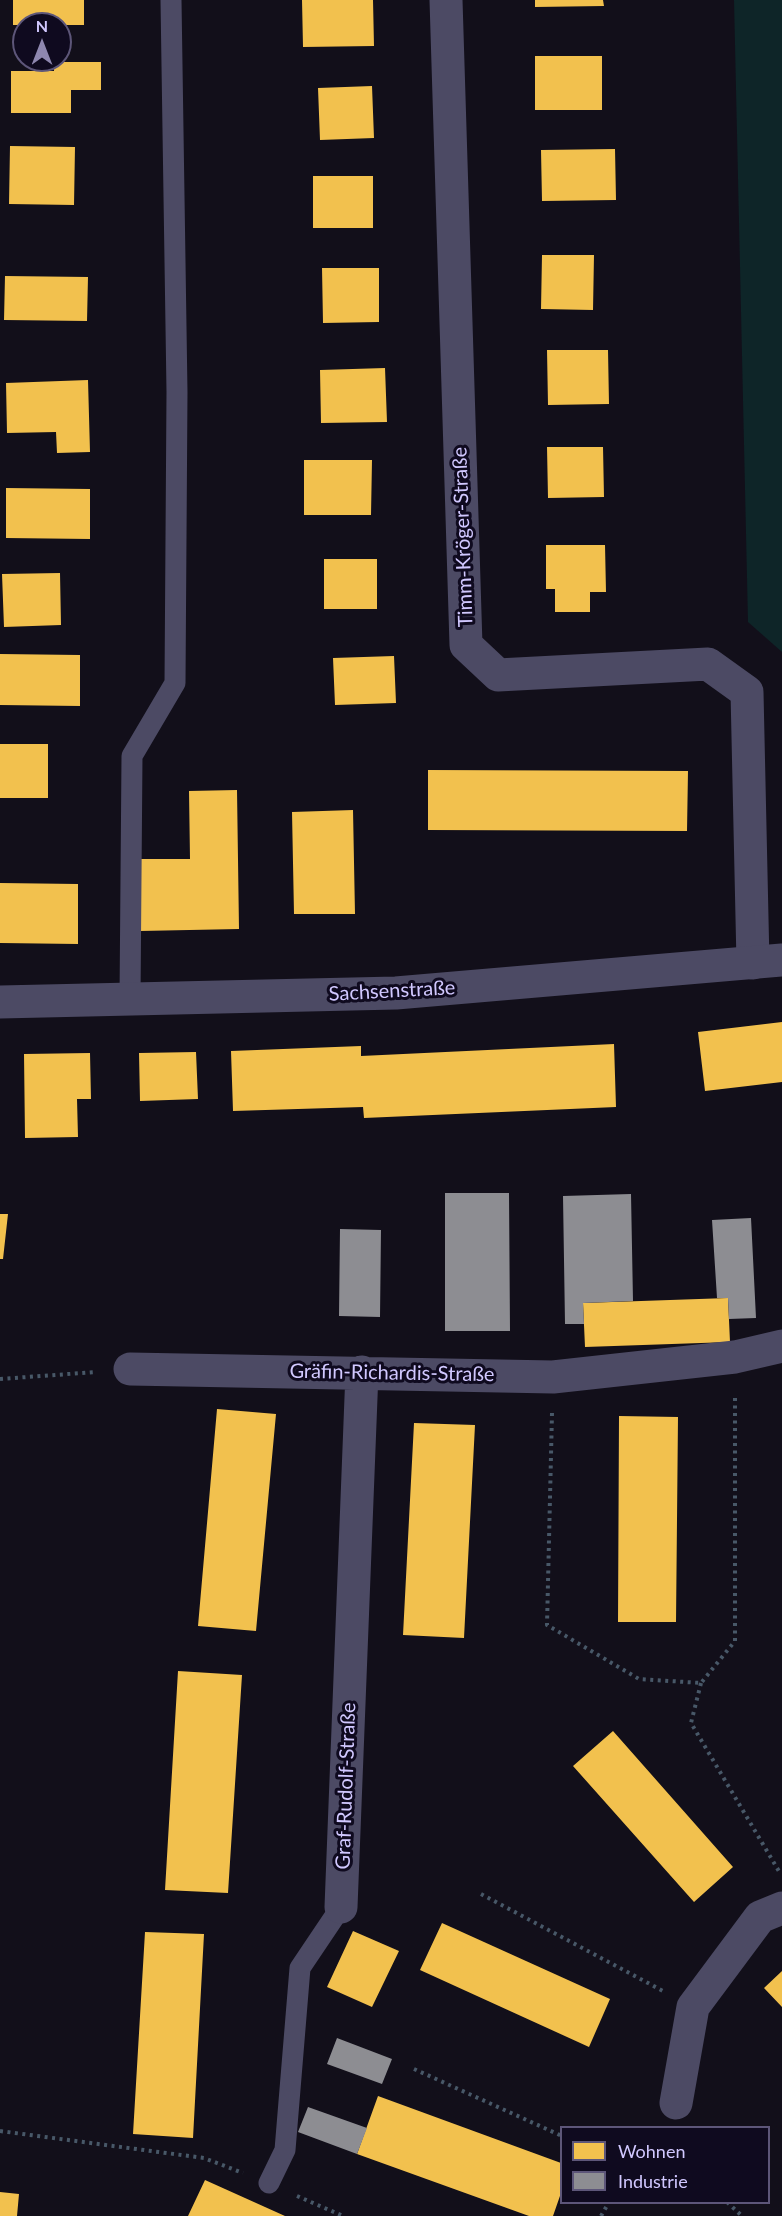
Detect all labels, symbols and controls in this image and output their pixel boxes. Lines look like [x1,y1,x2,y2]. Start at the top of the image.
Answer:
north arrow [12,12,72,72]
text: N [36,16,48,35]
street label: Timm-Kröger-Straße [448,447,478,627]
street label: Sachsenstraße [328,976,456,1006]
street label: Gräfin-Richardis-Straße [289,1359,495,1387]
street label: Graf-Rudolf-Straße [331,1702,361,1870]
legend [560,2126,770,2204]
text: Wohnen [618,2140,685,2162]
text: Industrie [618,2170,688,2192]

